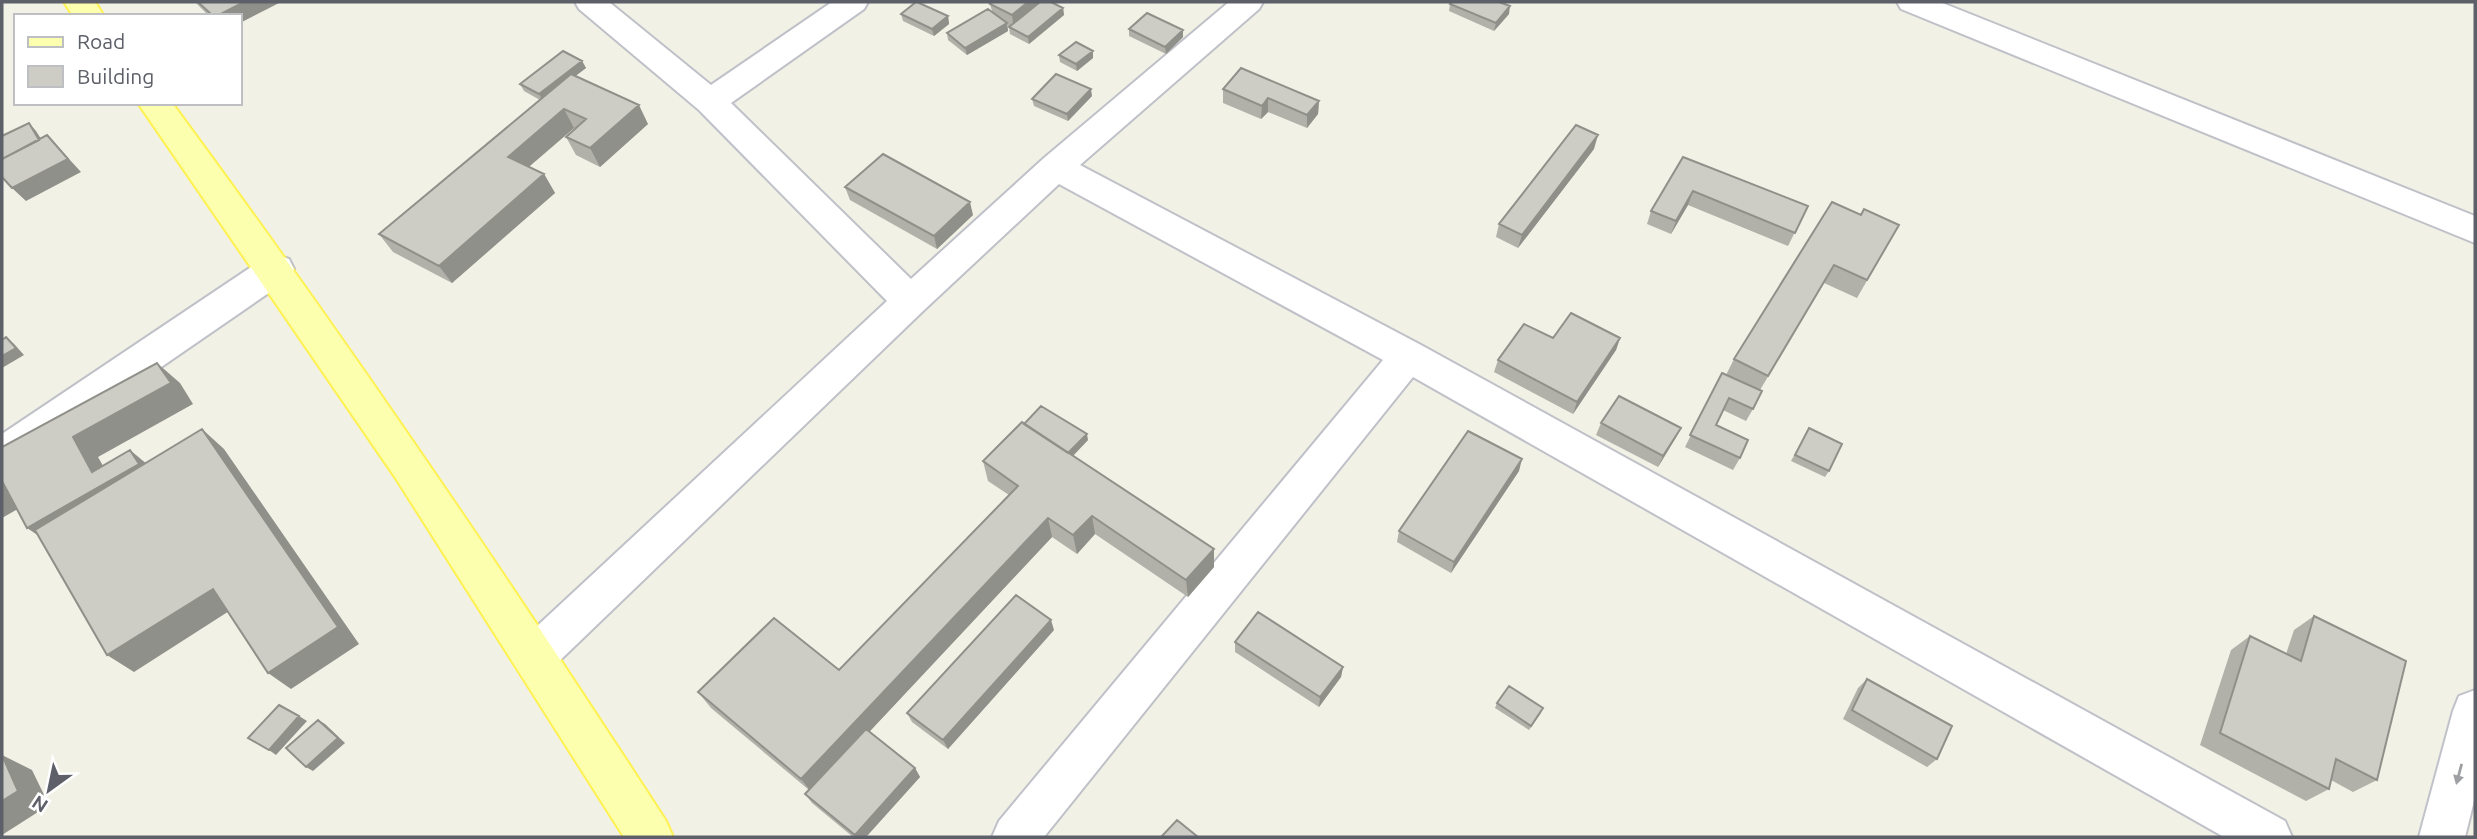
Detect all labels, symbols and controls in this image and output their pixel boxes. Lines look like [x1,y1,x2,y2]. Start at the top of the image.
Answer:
legend [14,14,242,105]
text: Road [77,29,125,53]
text: Building [77,64,154,88]
north arrow [14,755,84,825]
one-way arrow [2453,763,2464,785]
text: N [28,791,52,817]

